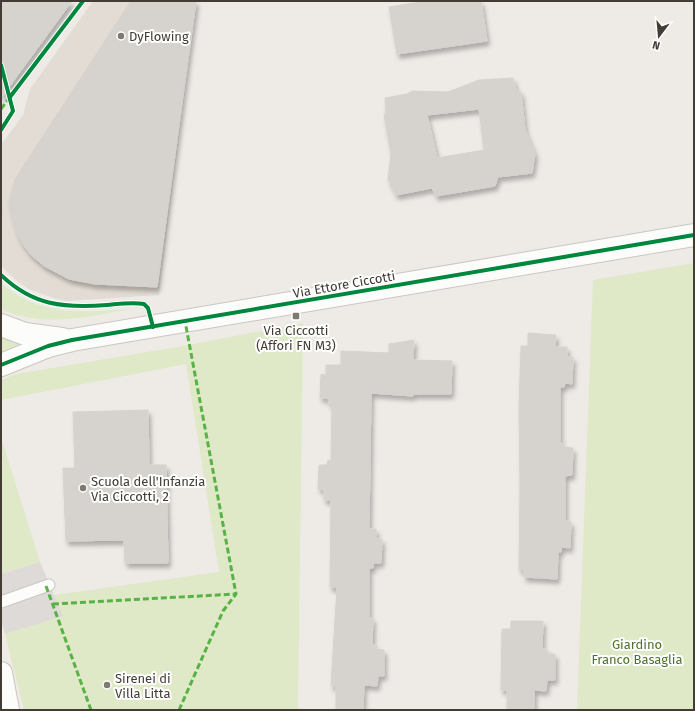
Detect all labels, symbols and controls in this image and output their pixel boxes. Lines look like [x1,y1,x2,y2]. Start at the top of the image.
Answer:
north arrow [639,16,679,56]
place label: DyFlowing [129,29,189,44]
marker: DyFlowing [116,31,126,41]
text: N [651,38,662,52]
street label: Via Ettore Ciccotti [292,268,396,301]
marker: Via Ciccotti (Affori FN M3) [291,311,301,321]
place label: Via Ciccotti (Affori FN M3) [256,323,336,353]
place label: Scuola dell'Infanzia Via Ciccotti, 2 [91,474,205,504]
marker: Scuola dell'Infanzia Via Ciccotti, 2 [78,483,88,493]
park label: Giardino Franco Basaglia [591,637,683,667]
place label: Sirenei di Villa Litta [115,671,171,701]
marker: Sirenei di Villa Litta [102,680,112,690]

